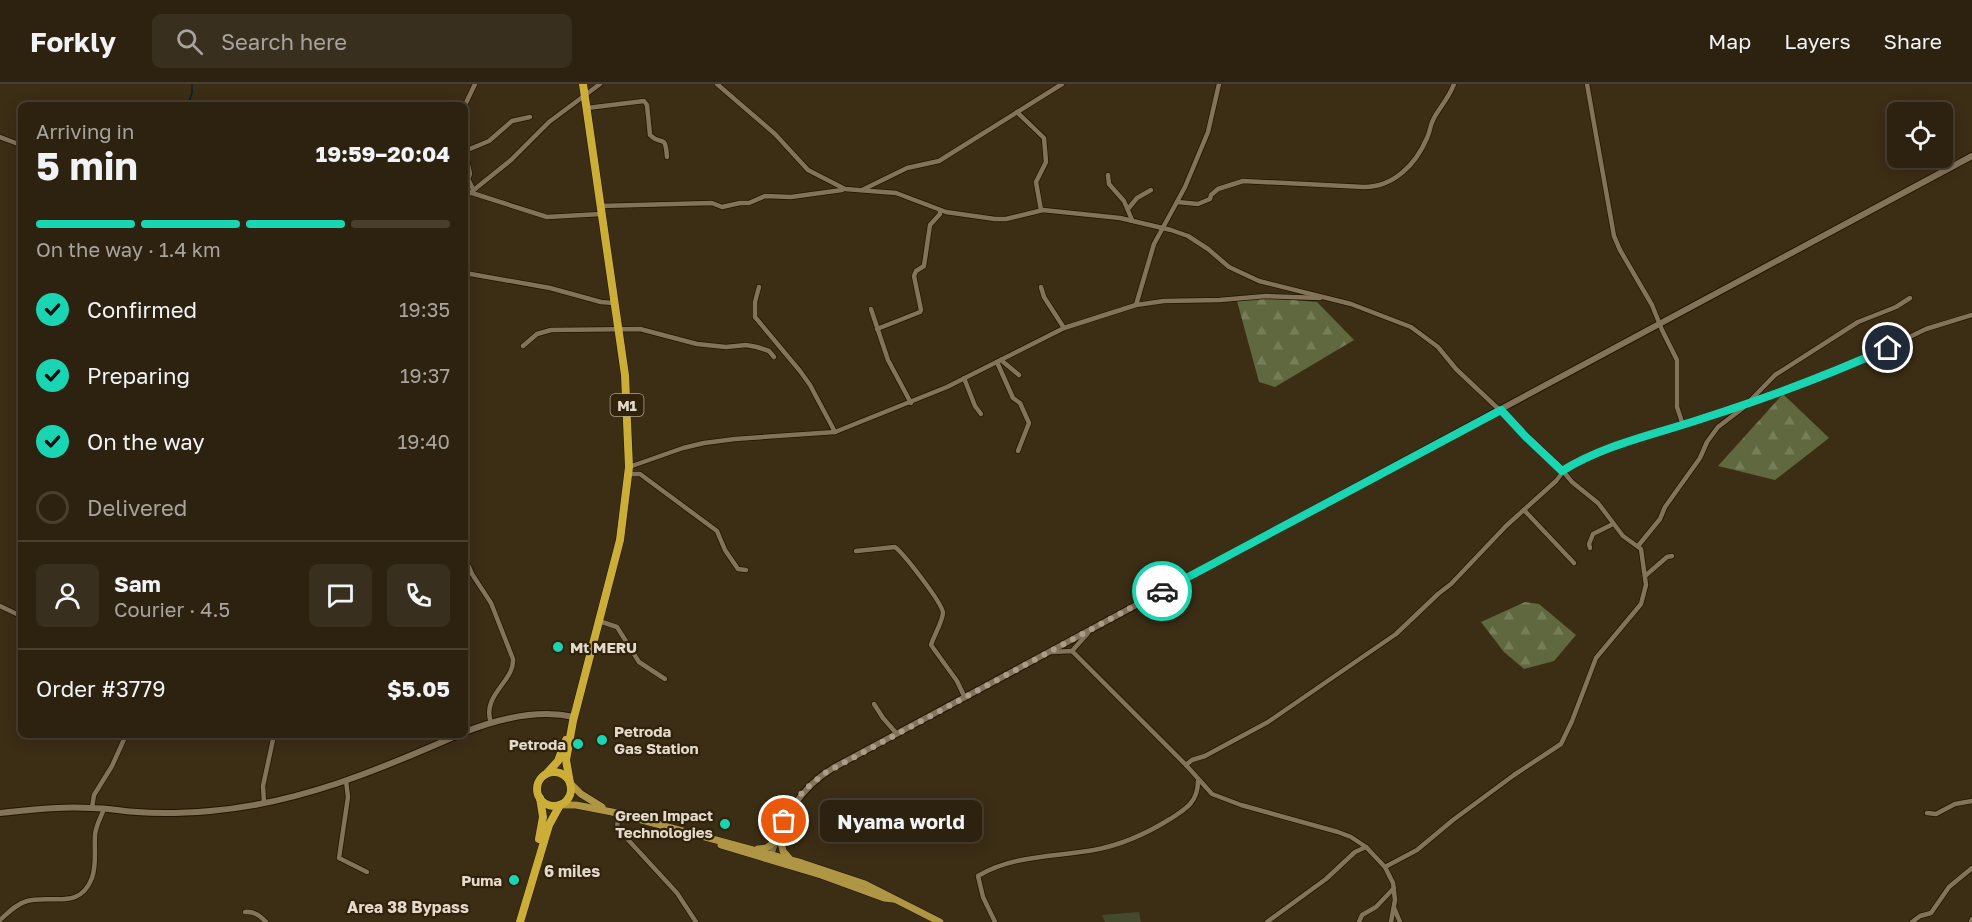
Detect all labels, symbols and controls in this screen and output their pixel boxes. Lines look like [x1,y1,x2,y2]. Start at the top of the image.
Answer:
search box [152,14,572,68]
text: Forkly [30,25,116,58]
icon: search [173,25,206,58]
text: Search here [221,28,347,55]
text: Map [1708,28,1751,54]
text: Layers [1784,28,1851,54]
text: Share [1884,28,1942,54]
map controls [1887,102,1953,168]
button: locate [1887,102,1953,168]
text: Arriving in [36,119,134,143]
text: 19:59–20:04 [316,140,450,167]
text: 5 min [36,142,138,189]
text: On the way · 1.4 km [36,237,221,261]
icon: check [36,293,69,326]
text: Confirmed [87,296,197,323]
text: 19:35 [399,297,450,321]
pin [1862,322,1913,373]
icon: home [1871,331,1904,364]
icon: check [36,359,69,392]
text: Preparing [87,362,190,389]
text: 19:37 [400,363,450,387]
road number: M1 [610,394,644,416]
icon: check [36,425,69,458]
text: On the way [87,428,205,455]
text: 19:40 [398,429,450,453]
text: Delivered [87,494,187,521]
courier [1132,561,1192,621]
button: person [36,564,99,627]
button: chat [309,564,372,627]
button: phone [387,564,450,627]
text: Sam [114,570,161,597]
icon: car [1146,575,1179,608]
text: Courier · 4.5 [114,597,230,621]
place label: Mt MERU [570,638,637,656]
marker: Mt MERU [551,640,565,654]
text: Order #3779 [36,675,165,702]
text: $5.05 [387,675,450,702]
place label: Petroda Gas Station [614,722,699,757]
marker: Petroda Gas Station [595,733,609,747]
place label: Petroda [509,735,566,753]
marker: Petroda [571,737,585,751]
pin [758,795,809,846]
callout: Nyama world [820,800,982,842]
icon: bag [767,804,800,837]
place label: Green Impact Technologies [615,806,713,841]
text: Nyama world [837,809,965,833]
marker: Green Impact Technologies [718,817,732,831]
district label: 6 miles [544,861,600,881]
place label: Puma [461,871,502,889]
marker: Puma [507,873,521,887]
district label: Area 38 Bypass [347,897,469,917]

